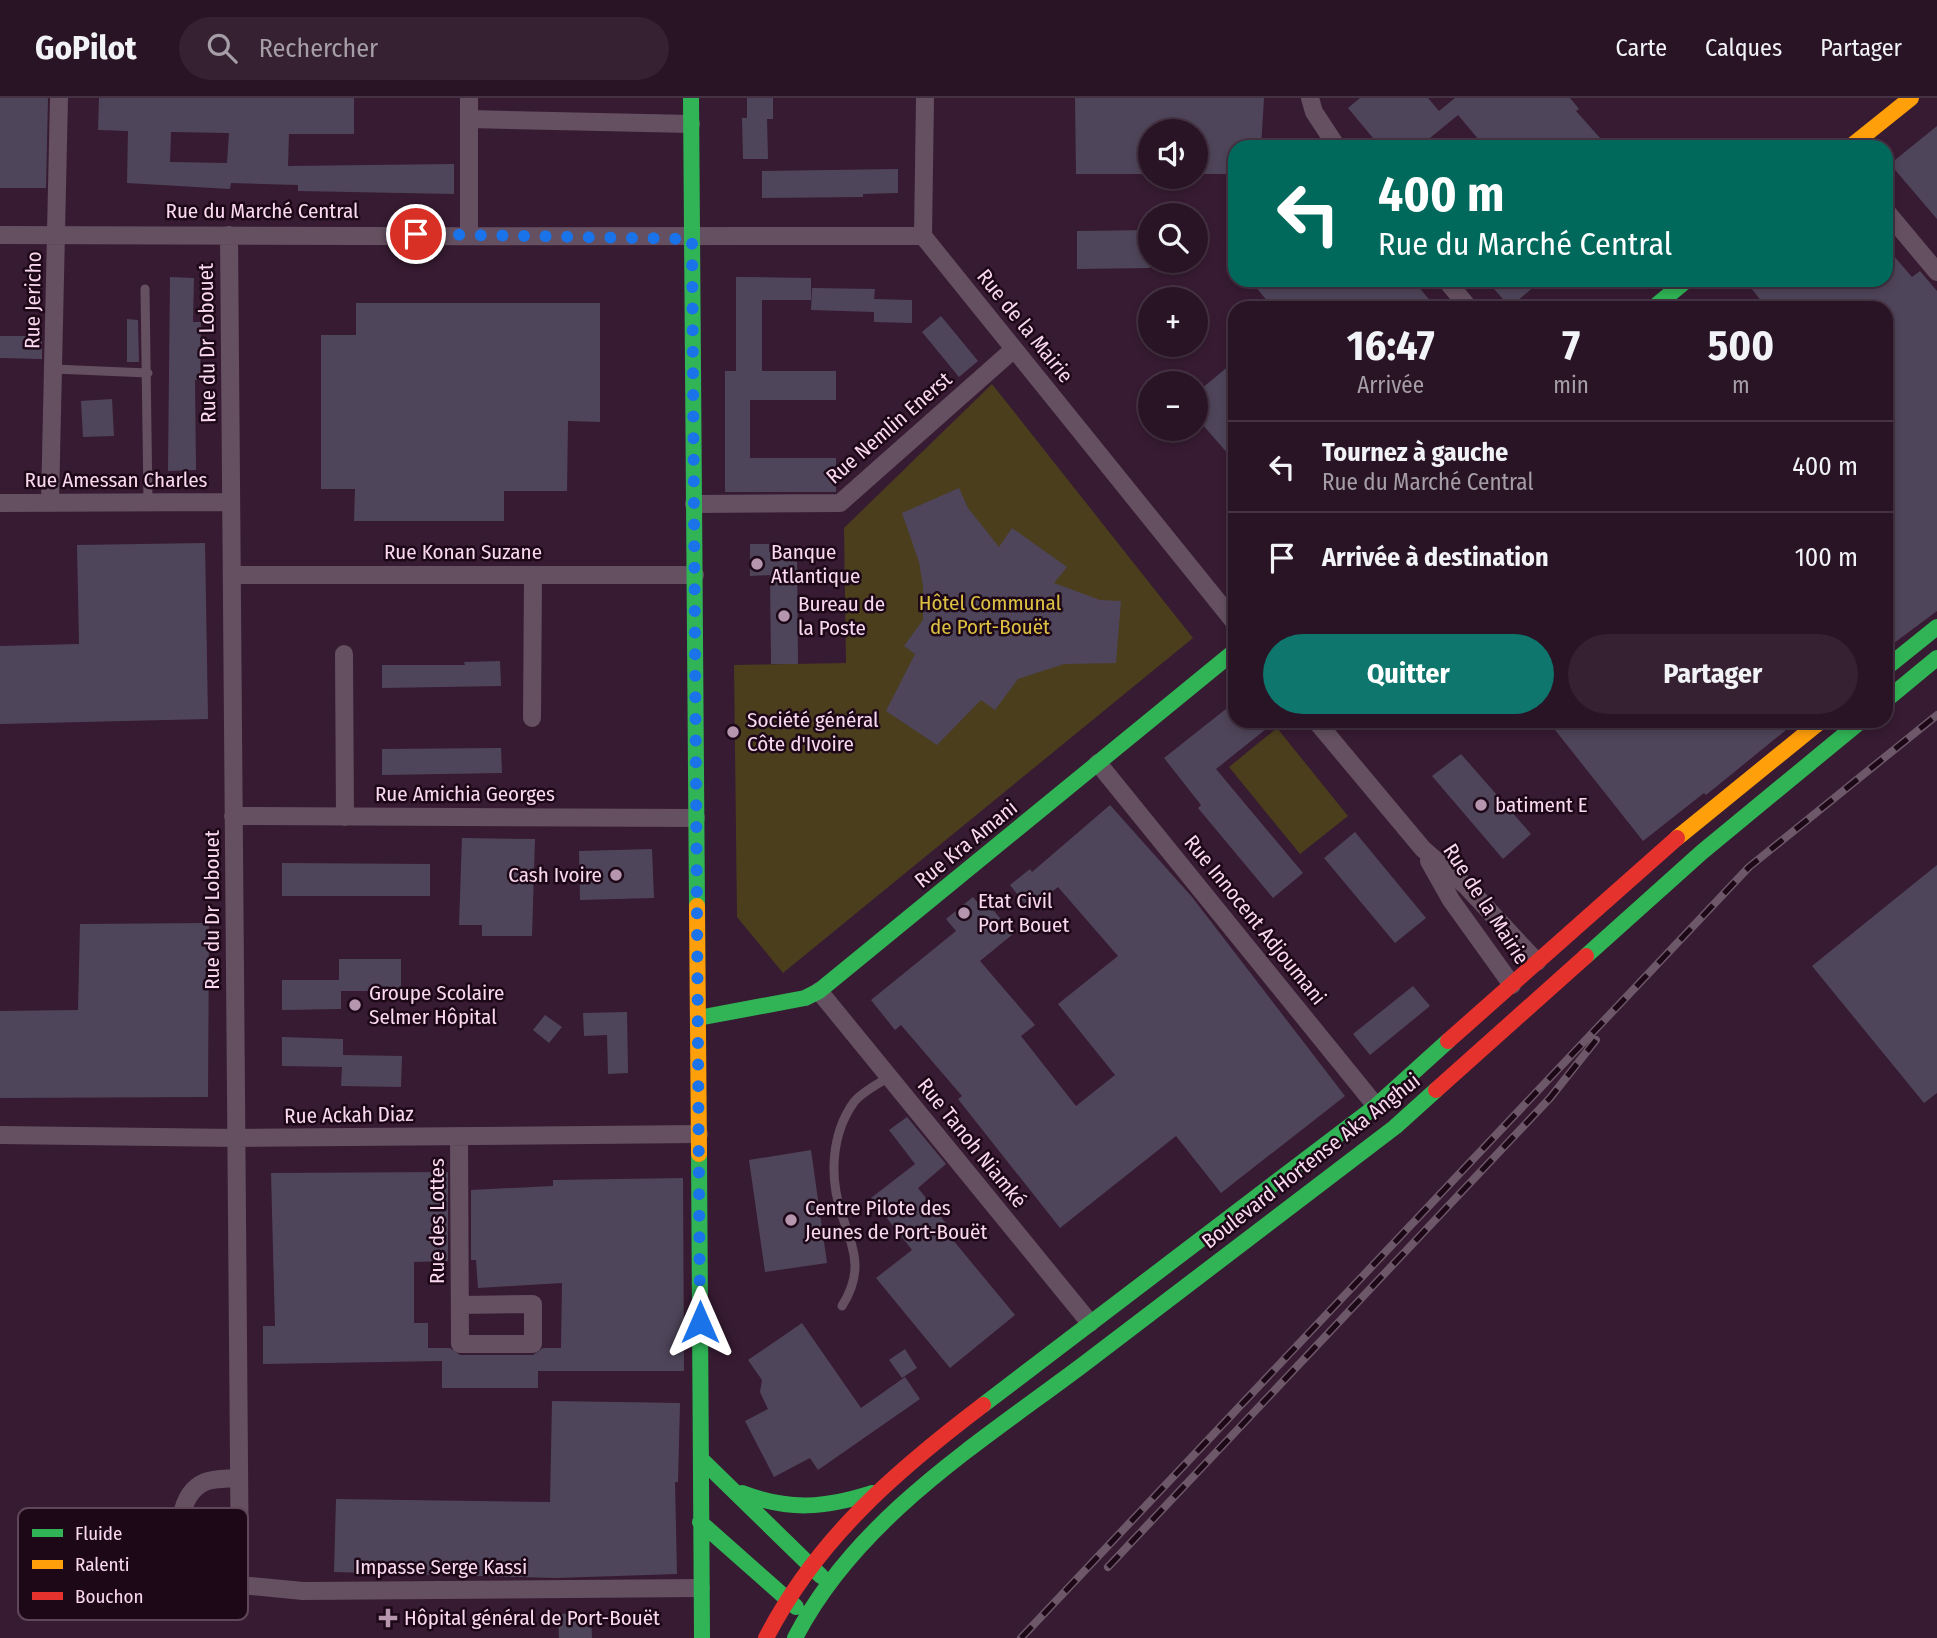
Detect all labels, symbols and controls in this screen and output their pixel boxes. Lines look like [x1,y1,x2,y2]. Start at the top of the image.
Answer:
search box [179,17,669,80]
text: GoPilot [35,28,137,68]
icon: search [203,29,241,67]
text: Rechercher [259,33,378,64]
text: Carte [1616,34,1667,62]
text: Calques [1705,34,1782,62]
text: Partager [1820,34,1902,62]
map controls [1138,119,1208,441]
button: sound [1138,119,1208,189]
text: 400 m [1378,165,1504,224]
icon: left [1263,168,1354,259]
street label: Rue du Marché Central [165,198,359,224]
button: search [1138,203,1208,273]
pin [386,204,446,264]
icon: arrive [397,215,435,253]
text: Rue du Marché Central [1378,225,1672,263]
street label: Rue Jericho [19,251,47,349]
street label: Rue du Dr Lobouet [193,263,221,423]
street label: Rue de la Mairie [971,264,1079,388]
button: + [1138,287,1208,357]
text: 16:47 [1347,321,1435,371]
text: 7 [1562,321,1580,371]
text: 500 [1708,321,1774,371]
street label: Rue Nemlin Enerst [821,366,957,490]
button: − [1138,371,1208,441]
text: Arrivée [1357,371,1424,399]
text: min [1553,371,1589,399]
text: m [1732,371,1750,399]
text: Tournez à gauche [1322,437,1508,468]
icon: left [1263,448,1301,486]
text: 400 m [1792,451,1858,482]
street label: Rue Amessan Charles [24,467,208,493]
text: Rue du Marché Central [1322,468,1534,496]
street label: Rue Konan Suzane [384,539,542,565]
place label: Banque Atlantique [771,539,860,589]
icon: arrive [1263,539,1301,577]
text: Arrivée à destination [1322,542,1549,573]
text: 100 m [1795,542,1858,573]
marker: Banque Atlantique [749,556,765,572]
park label: Hôtel Communal de Port-Bouët [919,590,1062,640]
place label: Bureau de la Poste [798,591,885,641]
marker: Bureau de la Poste [776,608,792,624]
button: Quitter [1263,634,1554,714]
button: Partager [1568,634,1858,714]
place label: Société général Côte d'Ivoire [747,707,879,757]
marker: Société général Côte d'Ivoire [725,724,741,740]
street label: Rue Amichia Georges [375,781,555,807]
place label: batiment E [1495,792,1588,818]
street label: Rue Kra Amani [909,795,1023,893]
marker: batiment E [1473,797,1489,813]
street label: Rue du Dr Lobouet [199,830,225,990]
street label: Rue Innocent Adjoumani [1179,830,1331,1010]
street label: Rue de la Mairie [1437,839,1535,969]
place label: Cash Ivoire [508,862,602,888]
marker: Cash Ivoire [608,867,624,883]
place label: Etat Civil Port Bouet [978,888,1069,938]
marker: Etat Civil Port Bouet [956,905,972,921]
place label: Groupe Scolaire Selmer Hôpital [369,980,504,1030]
marker: Groupe Scolaire Selmer Hôpital [347,997,363,1013]
street label: Boulevard Hortense Aka Anghui [1197,1068,1425,1254]
street label: Rue Tanoh Niamké [912,1073,1032,1213]
street label: Rue Ackah Diaz [284,1101,414,1129]
street label: Rue des Lottes [424,1158,450,1284]
place label: Centre Pilote des Jeunes de Port-Bouët [805,1195,987,1245]
marker: Centre Pilote des Jeunes de Port-Bouët [783,1212,799,1228]
position arrow [663,1285,737,1359]
legend [18,1508,248,1620]
text: Fluide [75,1522,122,1545]
text: Ralenti [75,1553,130,1576]
street label: Impasse Serge Kassi [355,1554,527,1580]
text: Bouchon [75,1585,143,1608]
place label: Hôpital général de Port-Bouët [404,1605,660,1631]
marker: Hôpital général de Port-Bouët [378,1608,398,1628]

